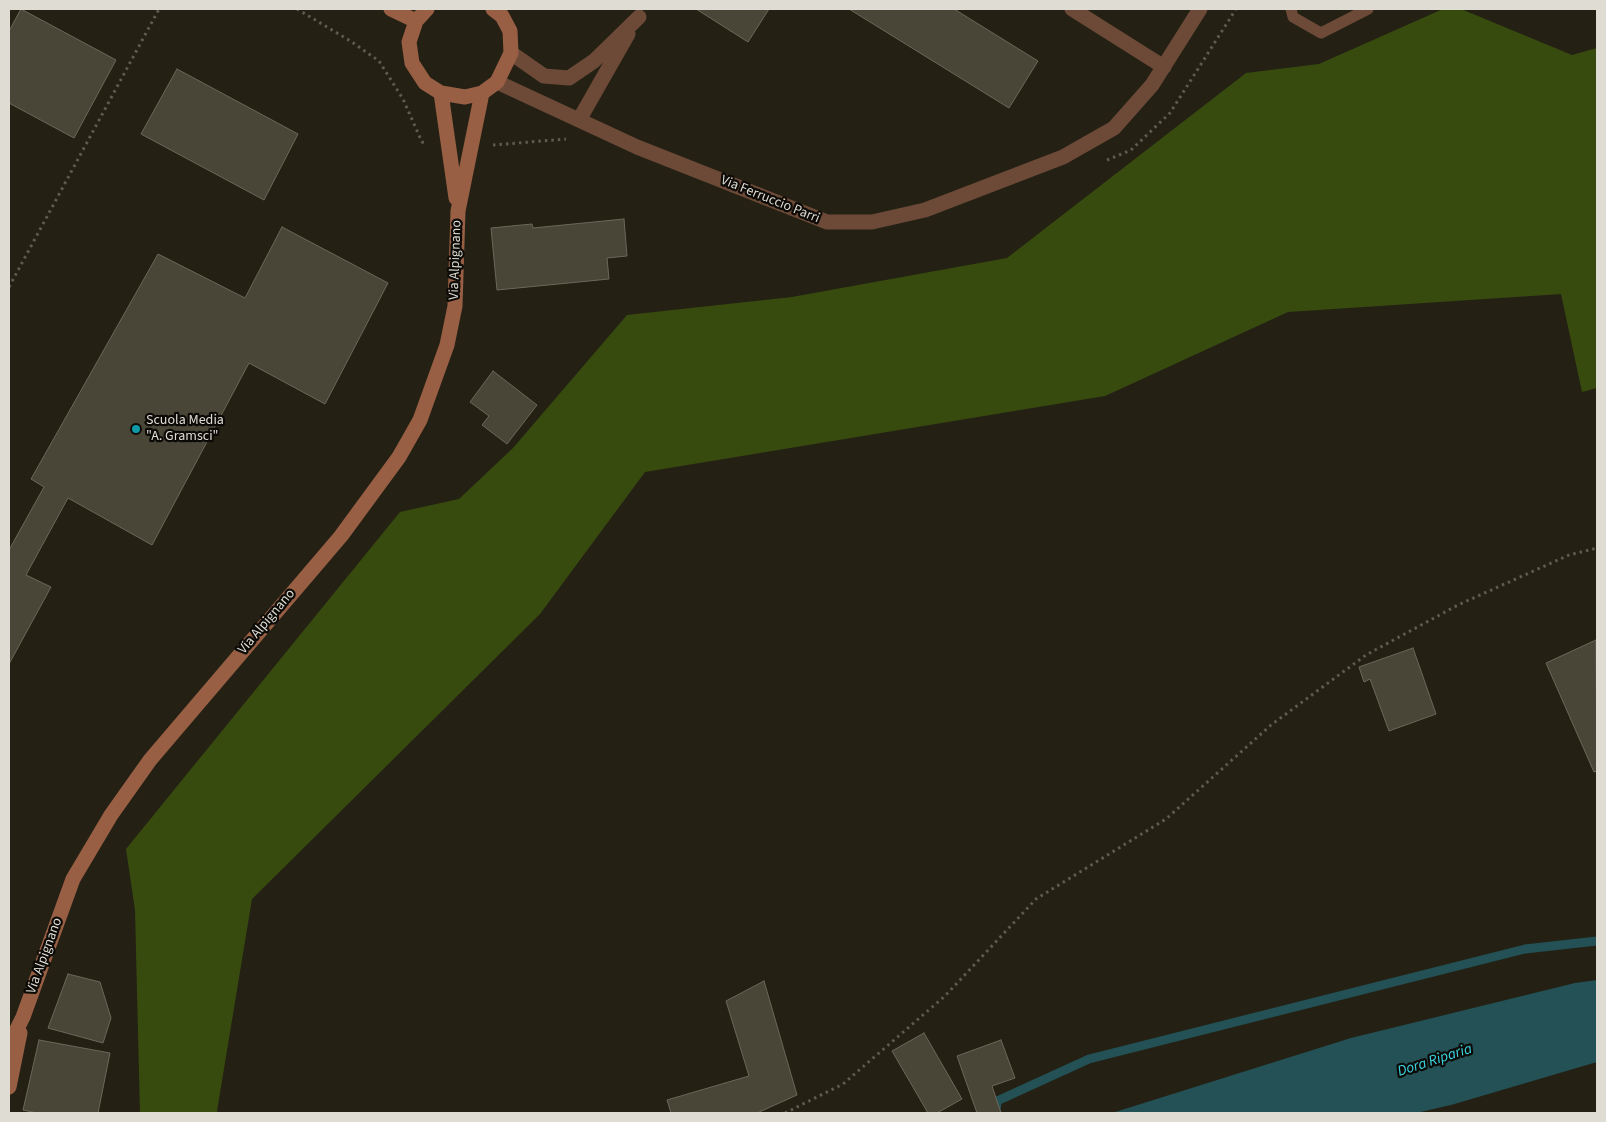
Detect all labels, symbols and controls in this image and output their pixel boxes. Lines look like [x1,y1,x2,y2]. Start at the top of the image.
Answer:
street label: Via Ferruccio Parri [718,172,822,228]
street label: Via Alpignano [446,220,466,300]
place label: Scuola Media "A. Gramsci" [146,413,224,446]
marker: Scuola Media "A. Gramsci" [130,423,142,435]
street label: Via Alpignano [235,586,299,658]
street label: Via Alpignano [23,916,67,996]
water label: Dora Riparia [1395,1040,1475,1082]

